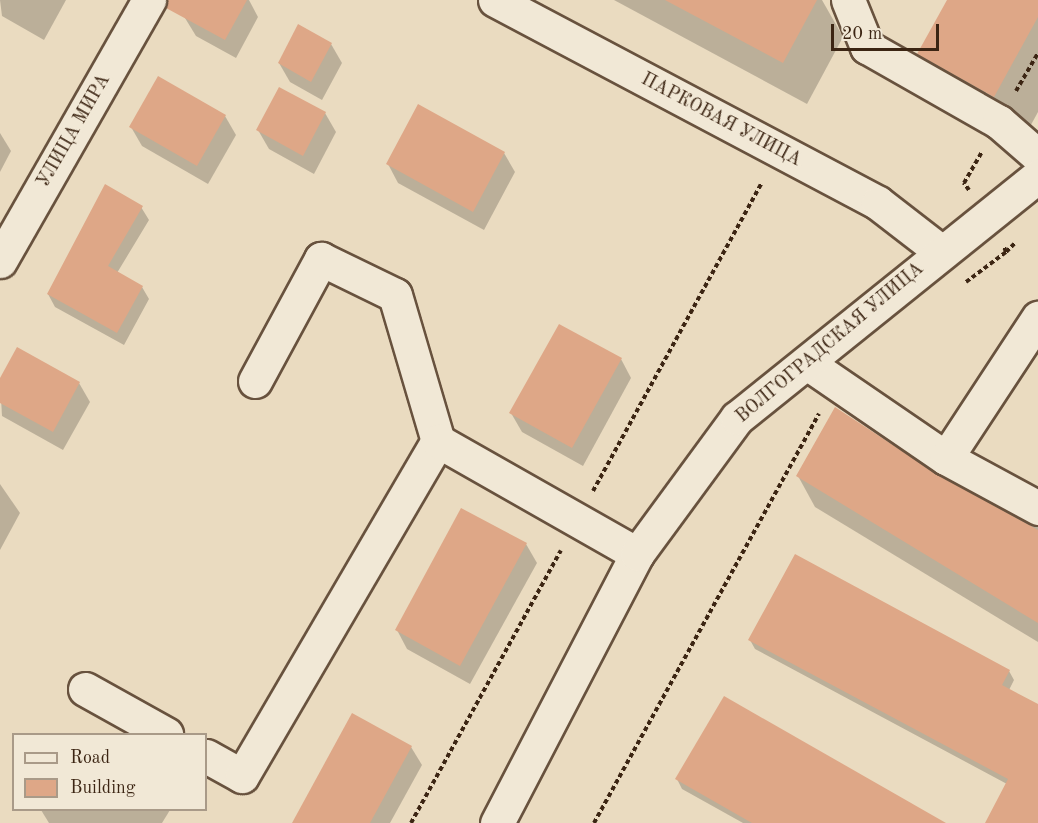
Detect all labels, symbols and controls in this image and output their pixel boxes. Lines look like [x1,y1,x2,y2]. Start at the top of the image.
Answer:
scale bar [834,12,942,50]
text: 20 m [842,25,882,43]
street label: ПАРКОВАЯ УЛИЦА [637,69,805,171]
street label: УЛИЦА МИРА [33,71,115,191]
street label: ВОЛГОГРАДСКАЯ УЛИЦА [732,258,928,428]
legend [12,733,207,811]
text: Road [70,749,110,767]
text: Building [70,779,135,797]

